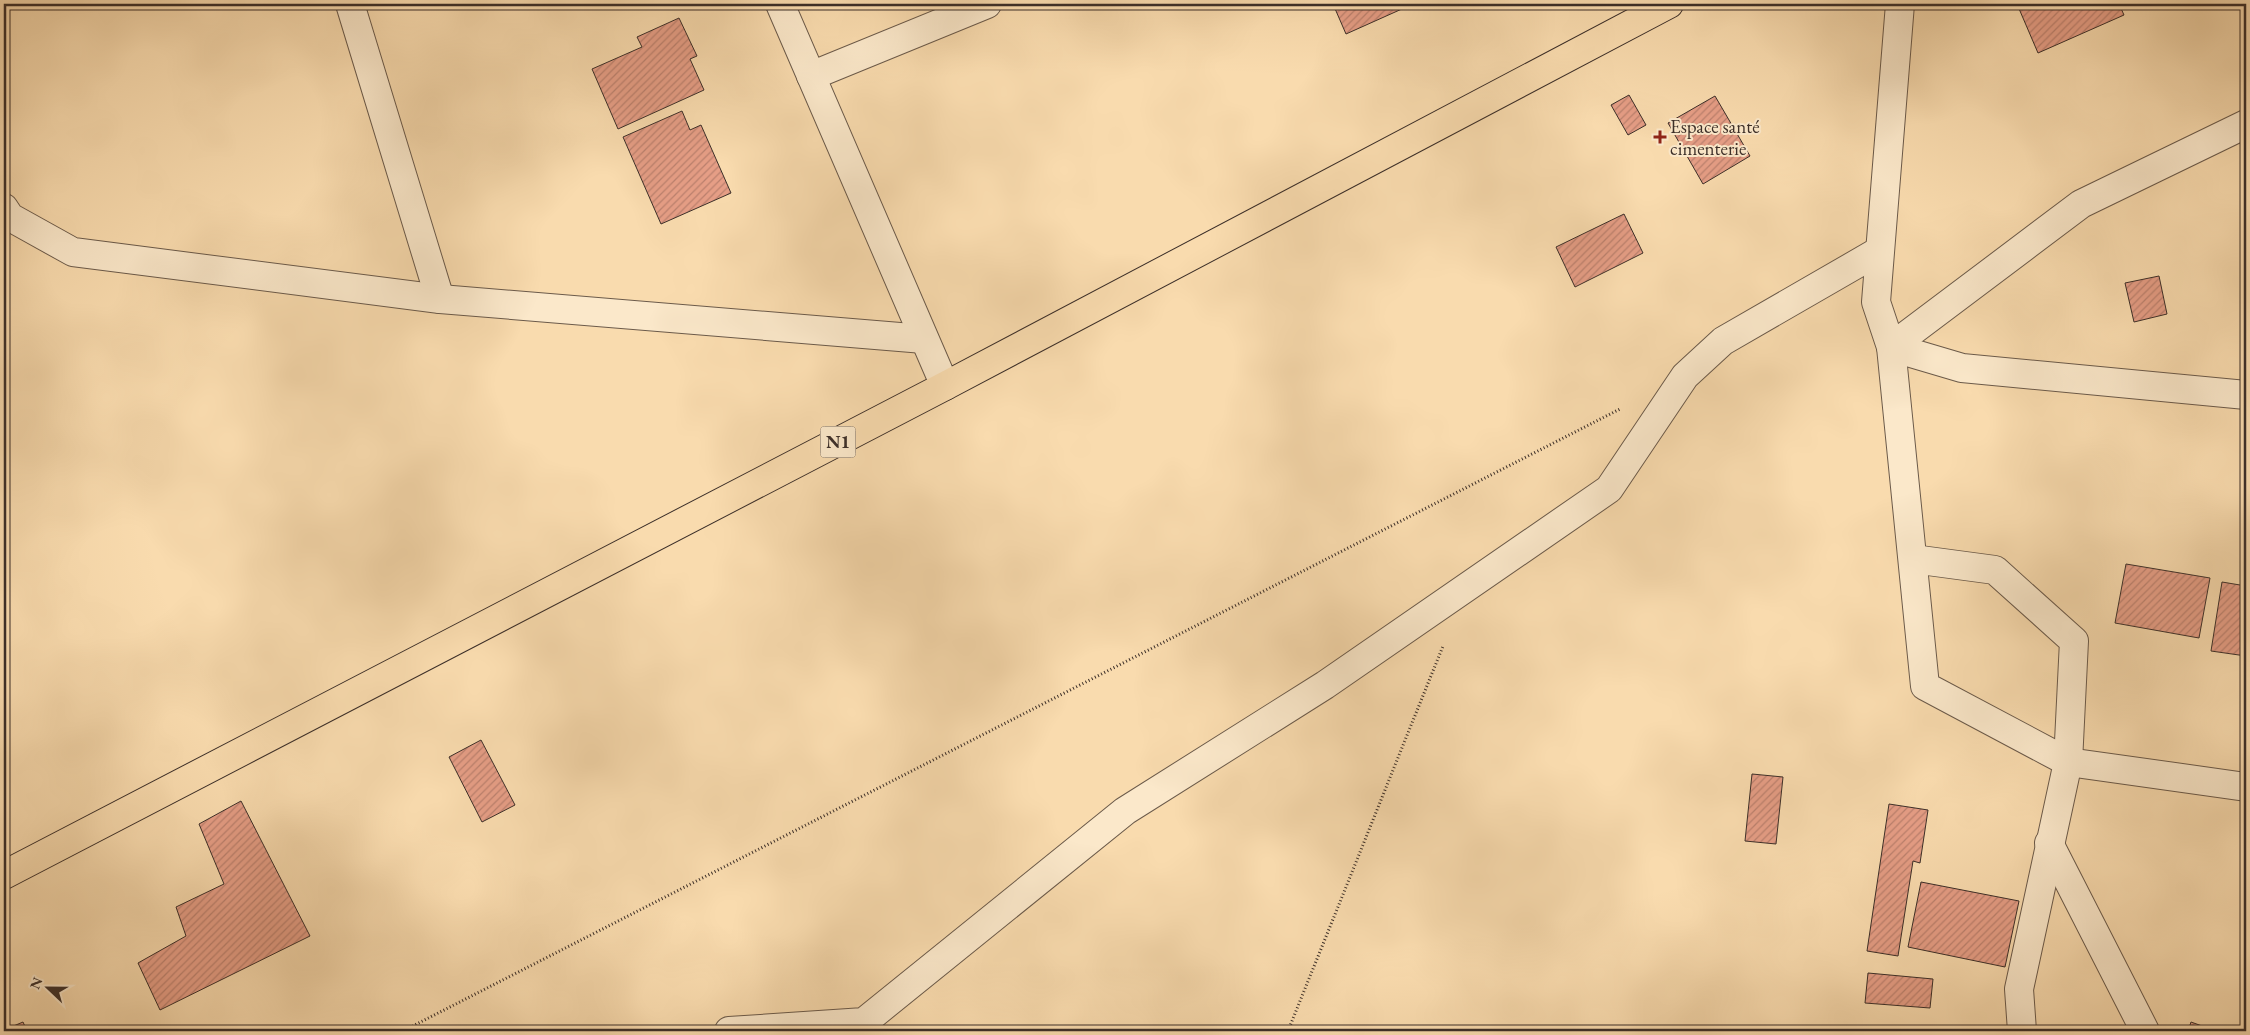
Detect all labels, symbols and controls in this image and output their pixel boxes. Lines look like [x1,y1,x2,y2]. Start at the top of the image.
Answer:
place label: Espace santé cimenterie [1670,114,1760,161]
marker: Espace santé cimenterie [1654,131,1666,143]
road number: N1 [820,427,856,458]
north arrow [22,962,72,1012]
text: N [25,974,47,992]

